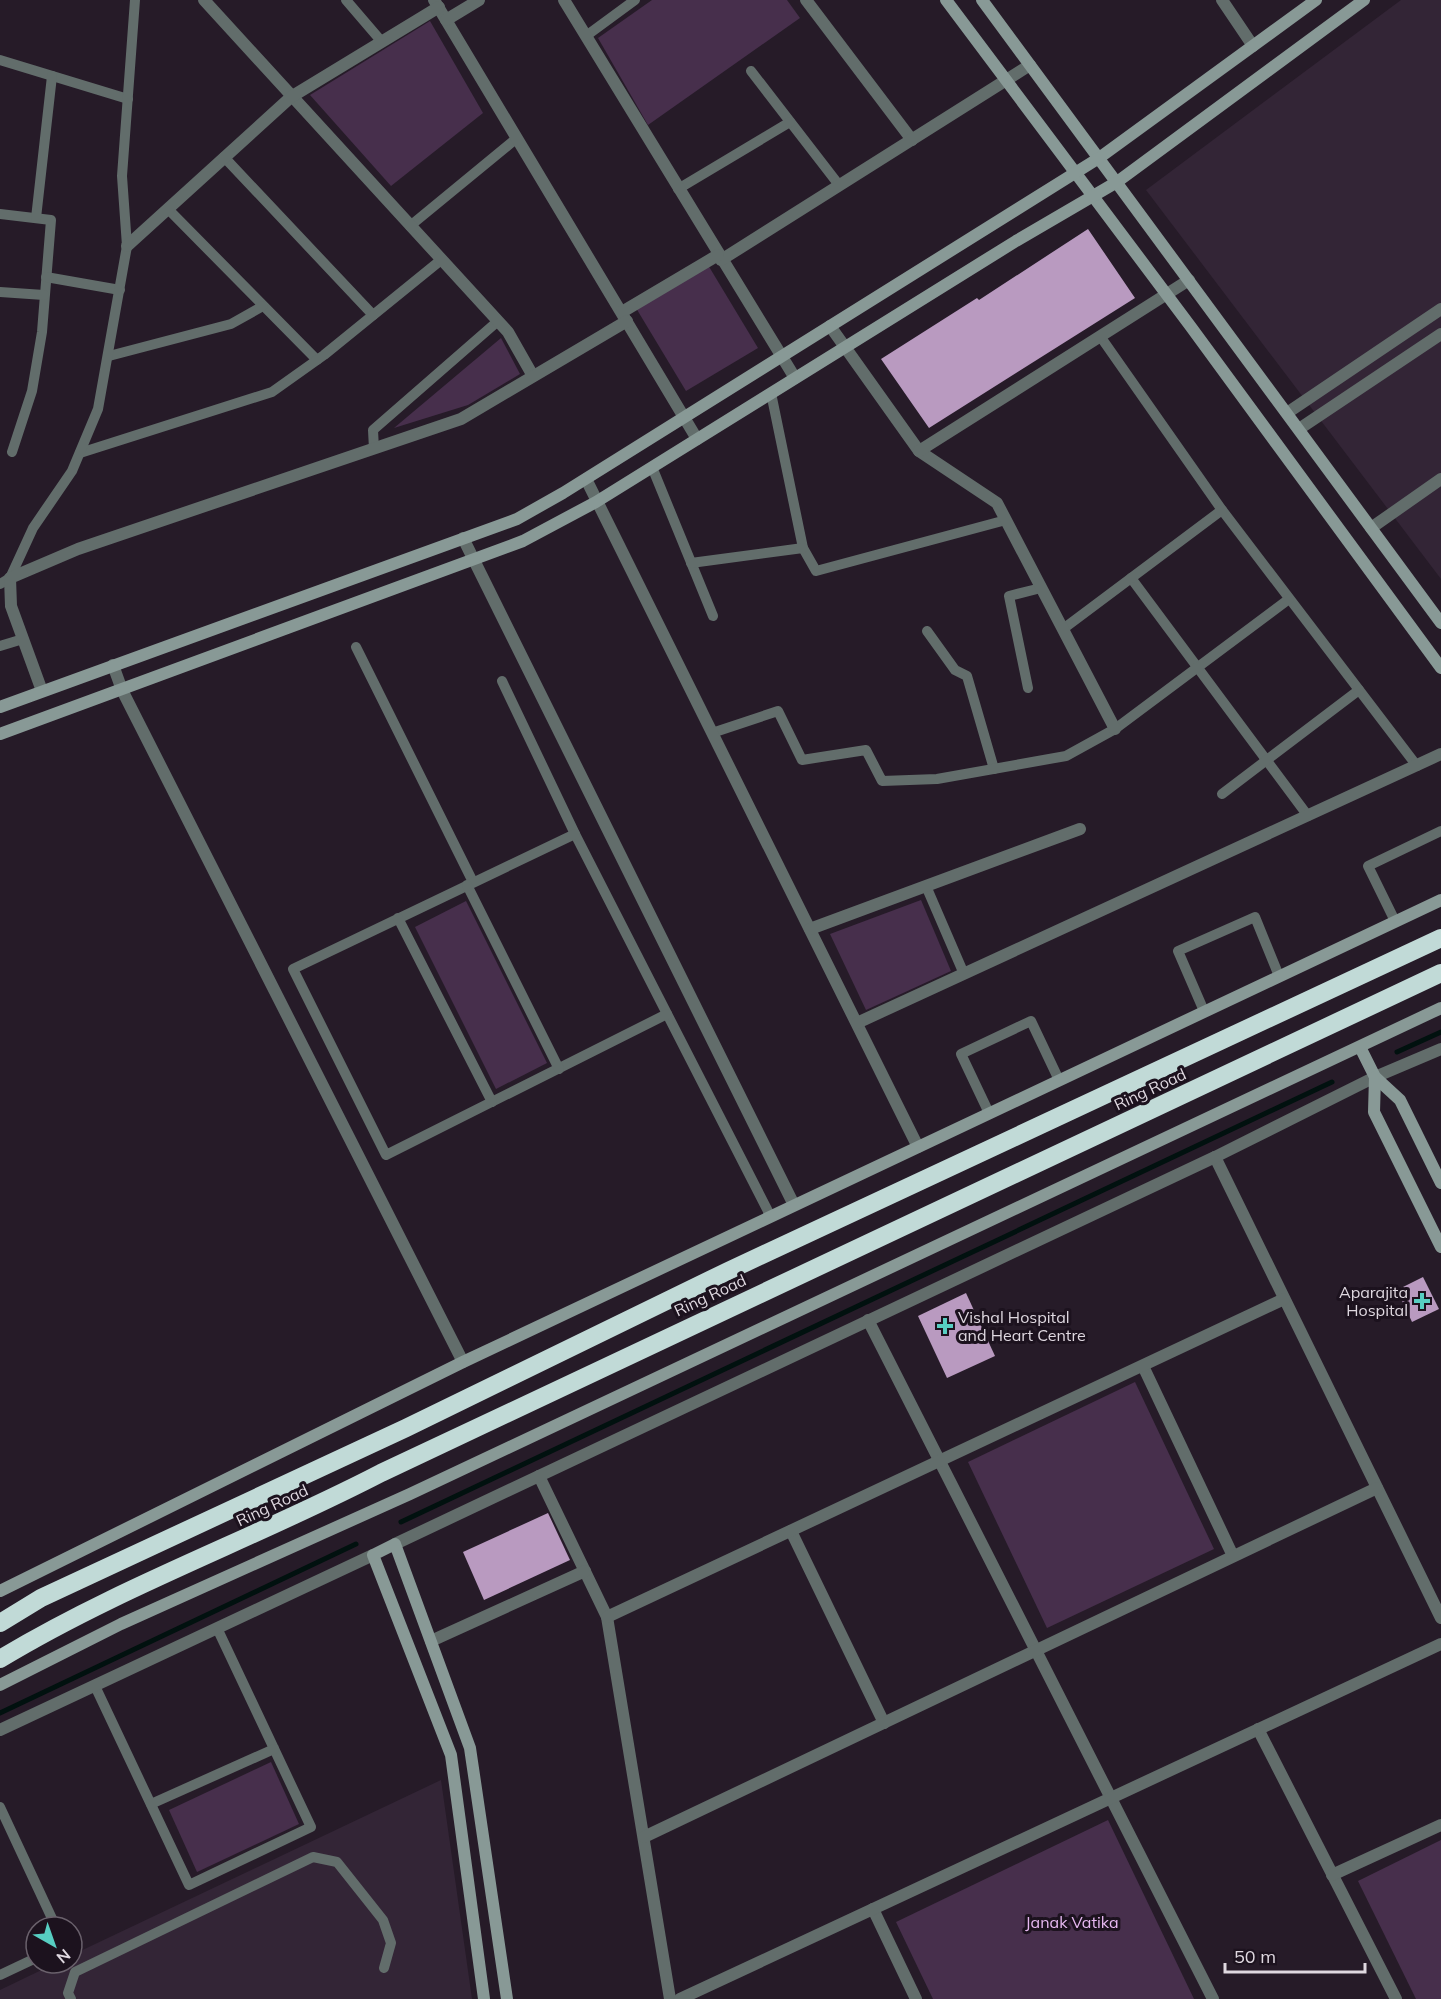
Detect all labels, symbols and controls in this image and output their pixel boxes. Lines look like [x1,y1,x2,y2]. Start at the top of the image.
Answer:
street label: Ring Road [1111,1064,1189,1114]
street label: Ring Road [671,1270,749,1320]
place label: Aparajita Hospital [1339,1282,1408,1320]
marker: Aparajita Hospital [1413,1292,1431,1310]
place label: Vishal Hospital and Heart Centre [958,1307,1086,1345]
marker: Vishal Hospital and Heart Centre [936,1317,954,1335]
street label: Ring Road [233,1480,311,1530]
park label: Janak Vatika [1025,1912,1119,1932]
north arrow [24,1915,84,1975]
scale bar [1225,1936,1364,1974]
text: N [53,1945,75,1968]
text: 50 m [1234,1945,1276,1968]

